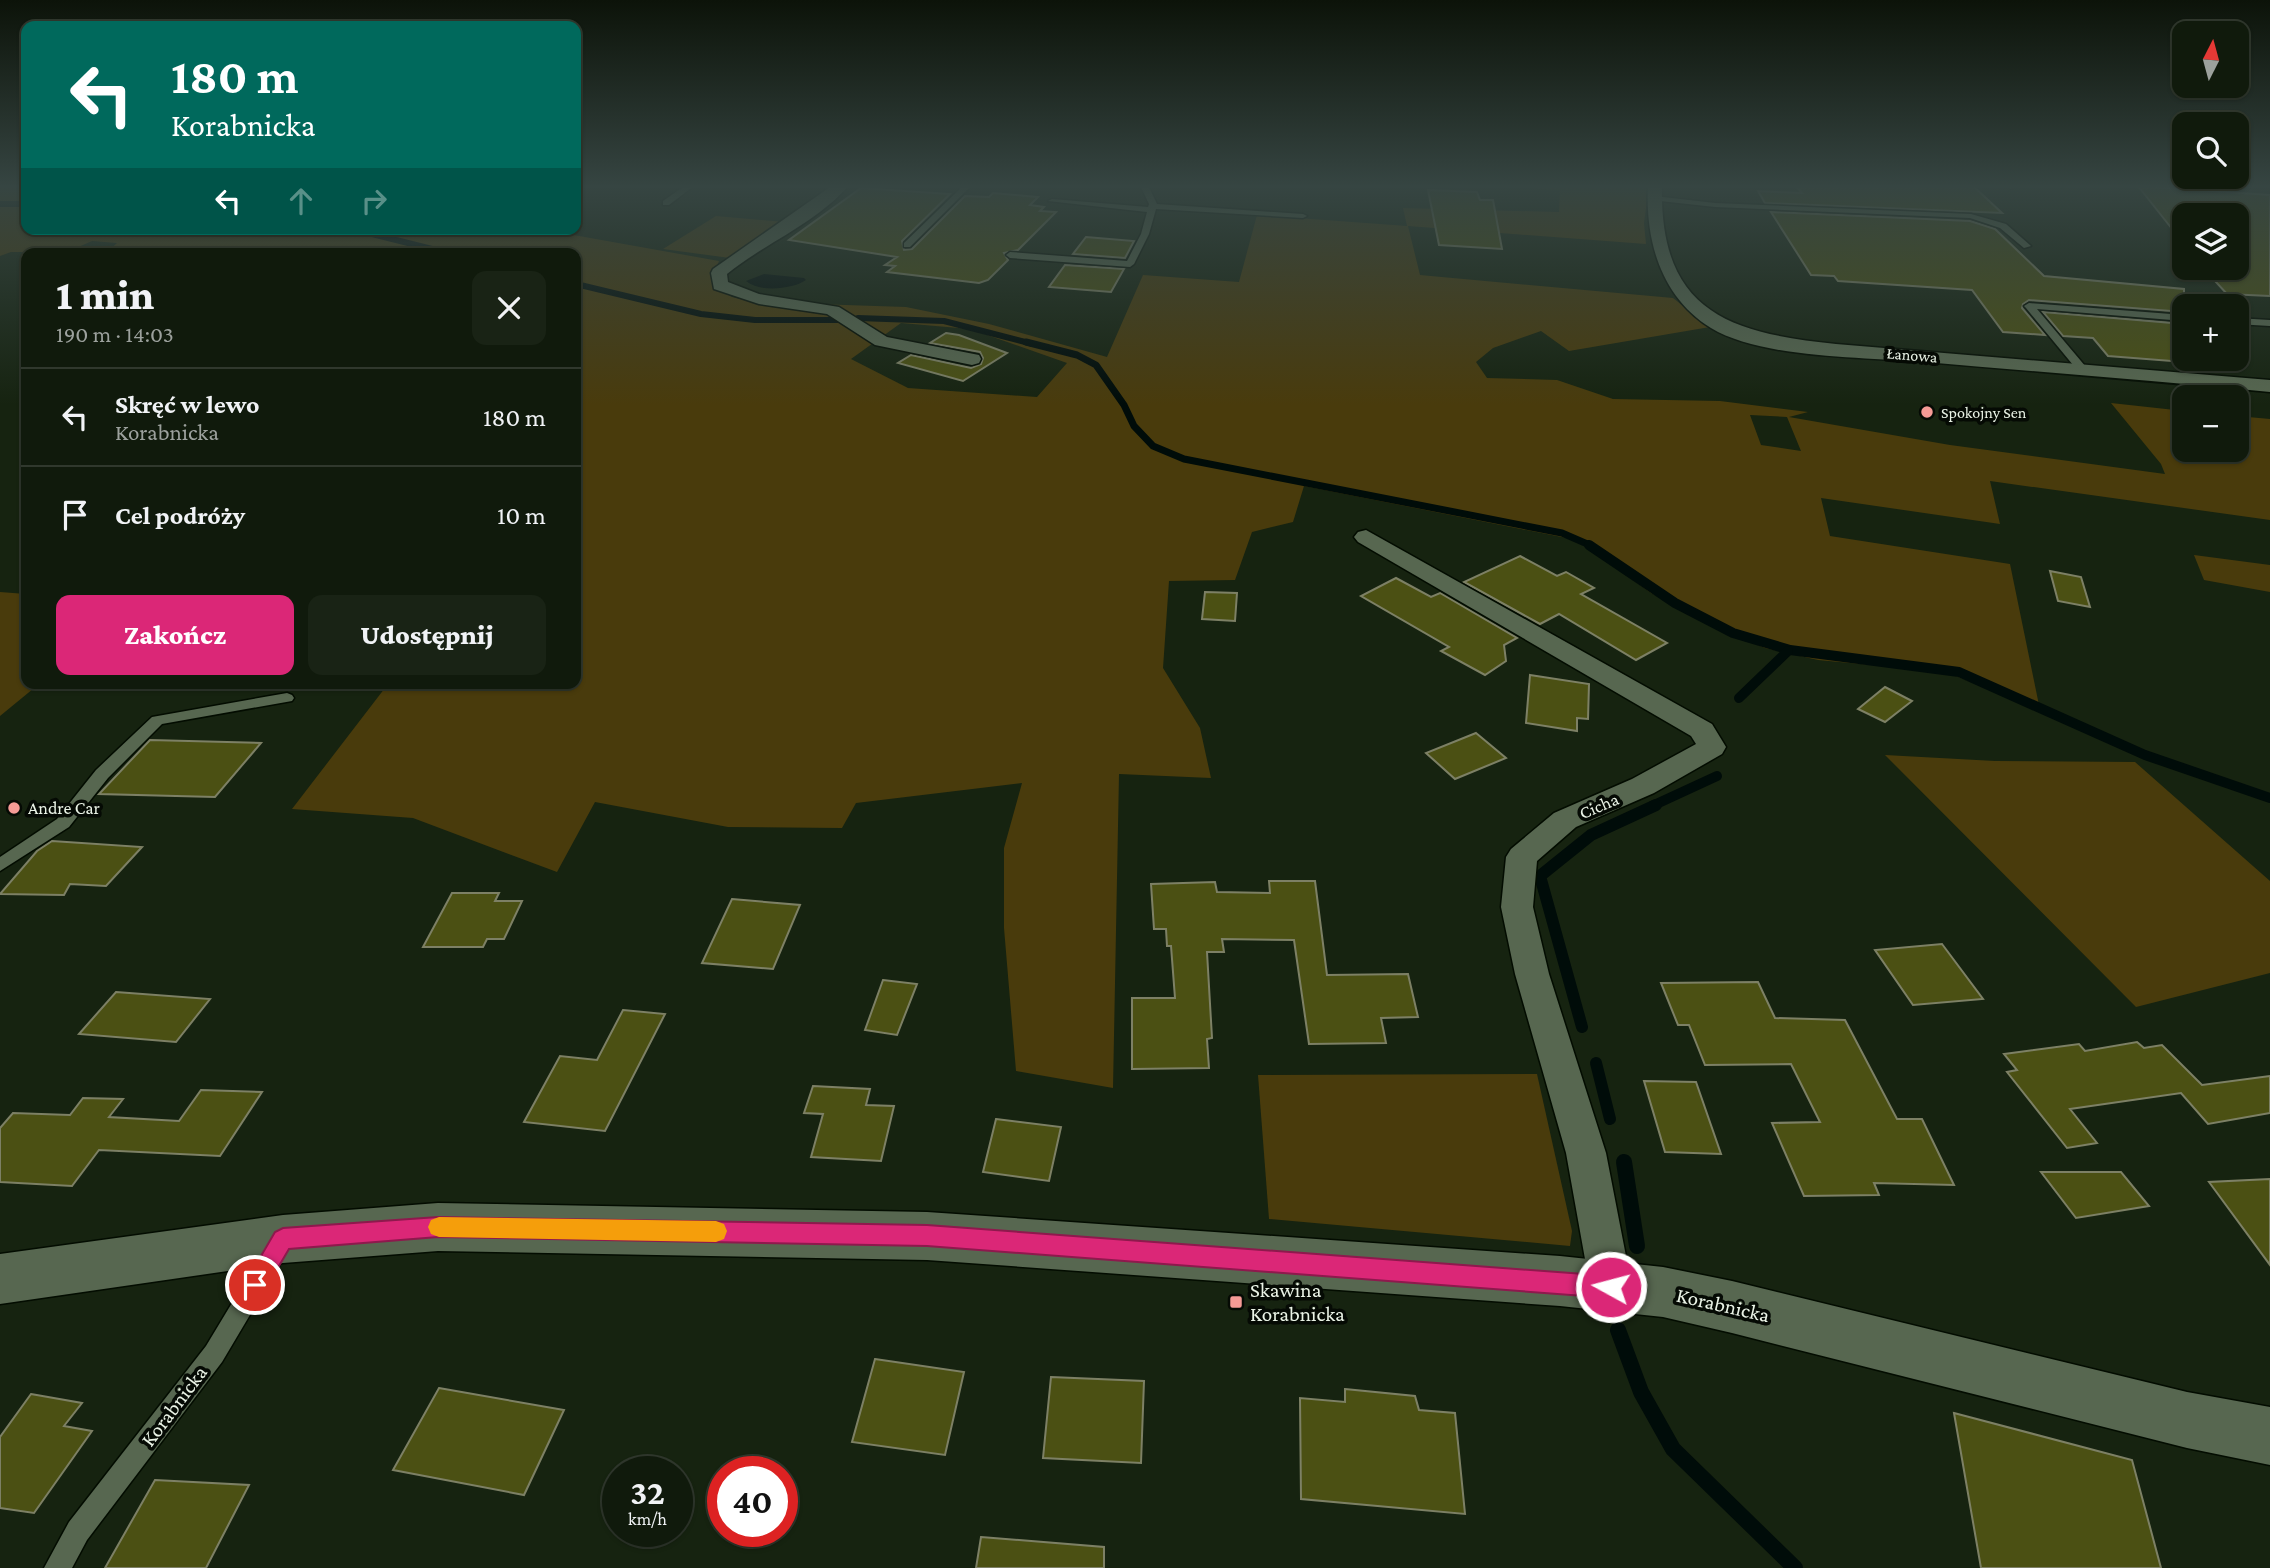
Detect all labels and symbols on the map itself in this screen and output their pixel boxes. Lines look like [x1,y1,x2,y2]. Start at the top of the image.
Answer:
north arrow [2172,21,2249,98]
street label: Łanowa [1886,344,1939,366]
marker: Spokojny Sen [1919,404,1935,420]
place label: Spokojny Sen [1941,404,2027,422]
street label: Cicha [1576,789,1622,823]
place label: Andre Car [28,798,101,818]
marker: Andre Car [6,800,22,816]
position arrow [1574,1250,1648,1324]
pin [225,1255,285,1315]
place label: Skawina Korabnicka [1250,1278,1345,1326]
street label: Korabnicka [1674,1283,1772,1327]
marker: Skawina Korabnicka [1228,1294,1244,1310]
street label: Korabnicka [136,1361,212,1451]
speed limit sign: 40 [707,1456,798,1547]

